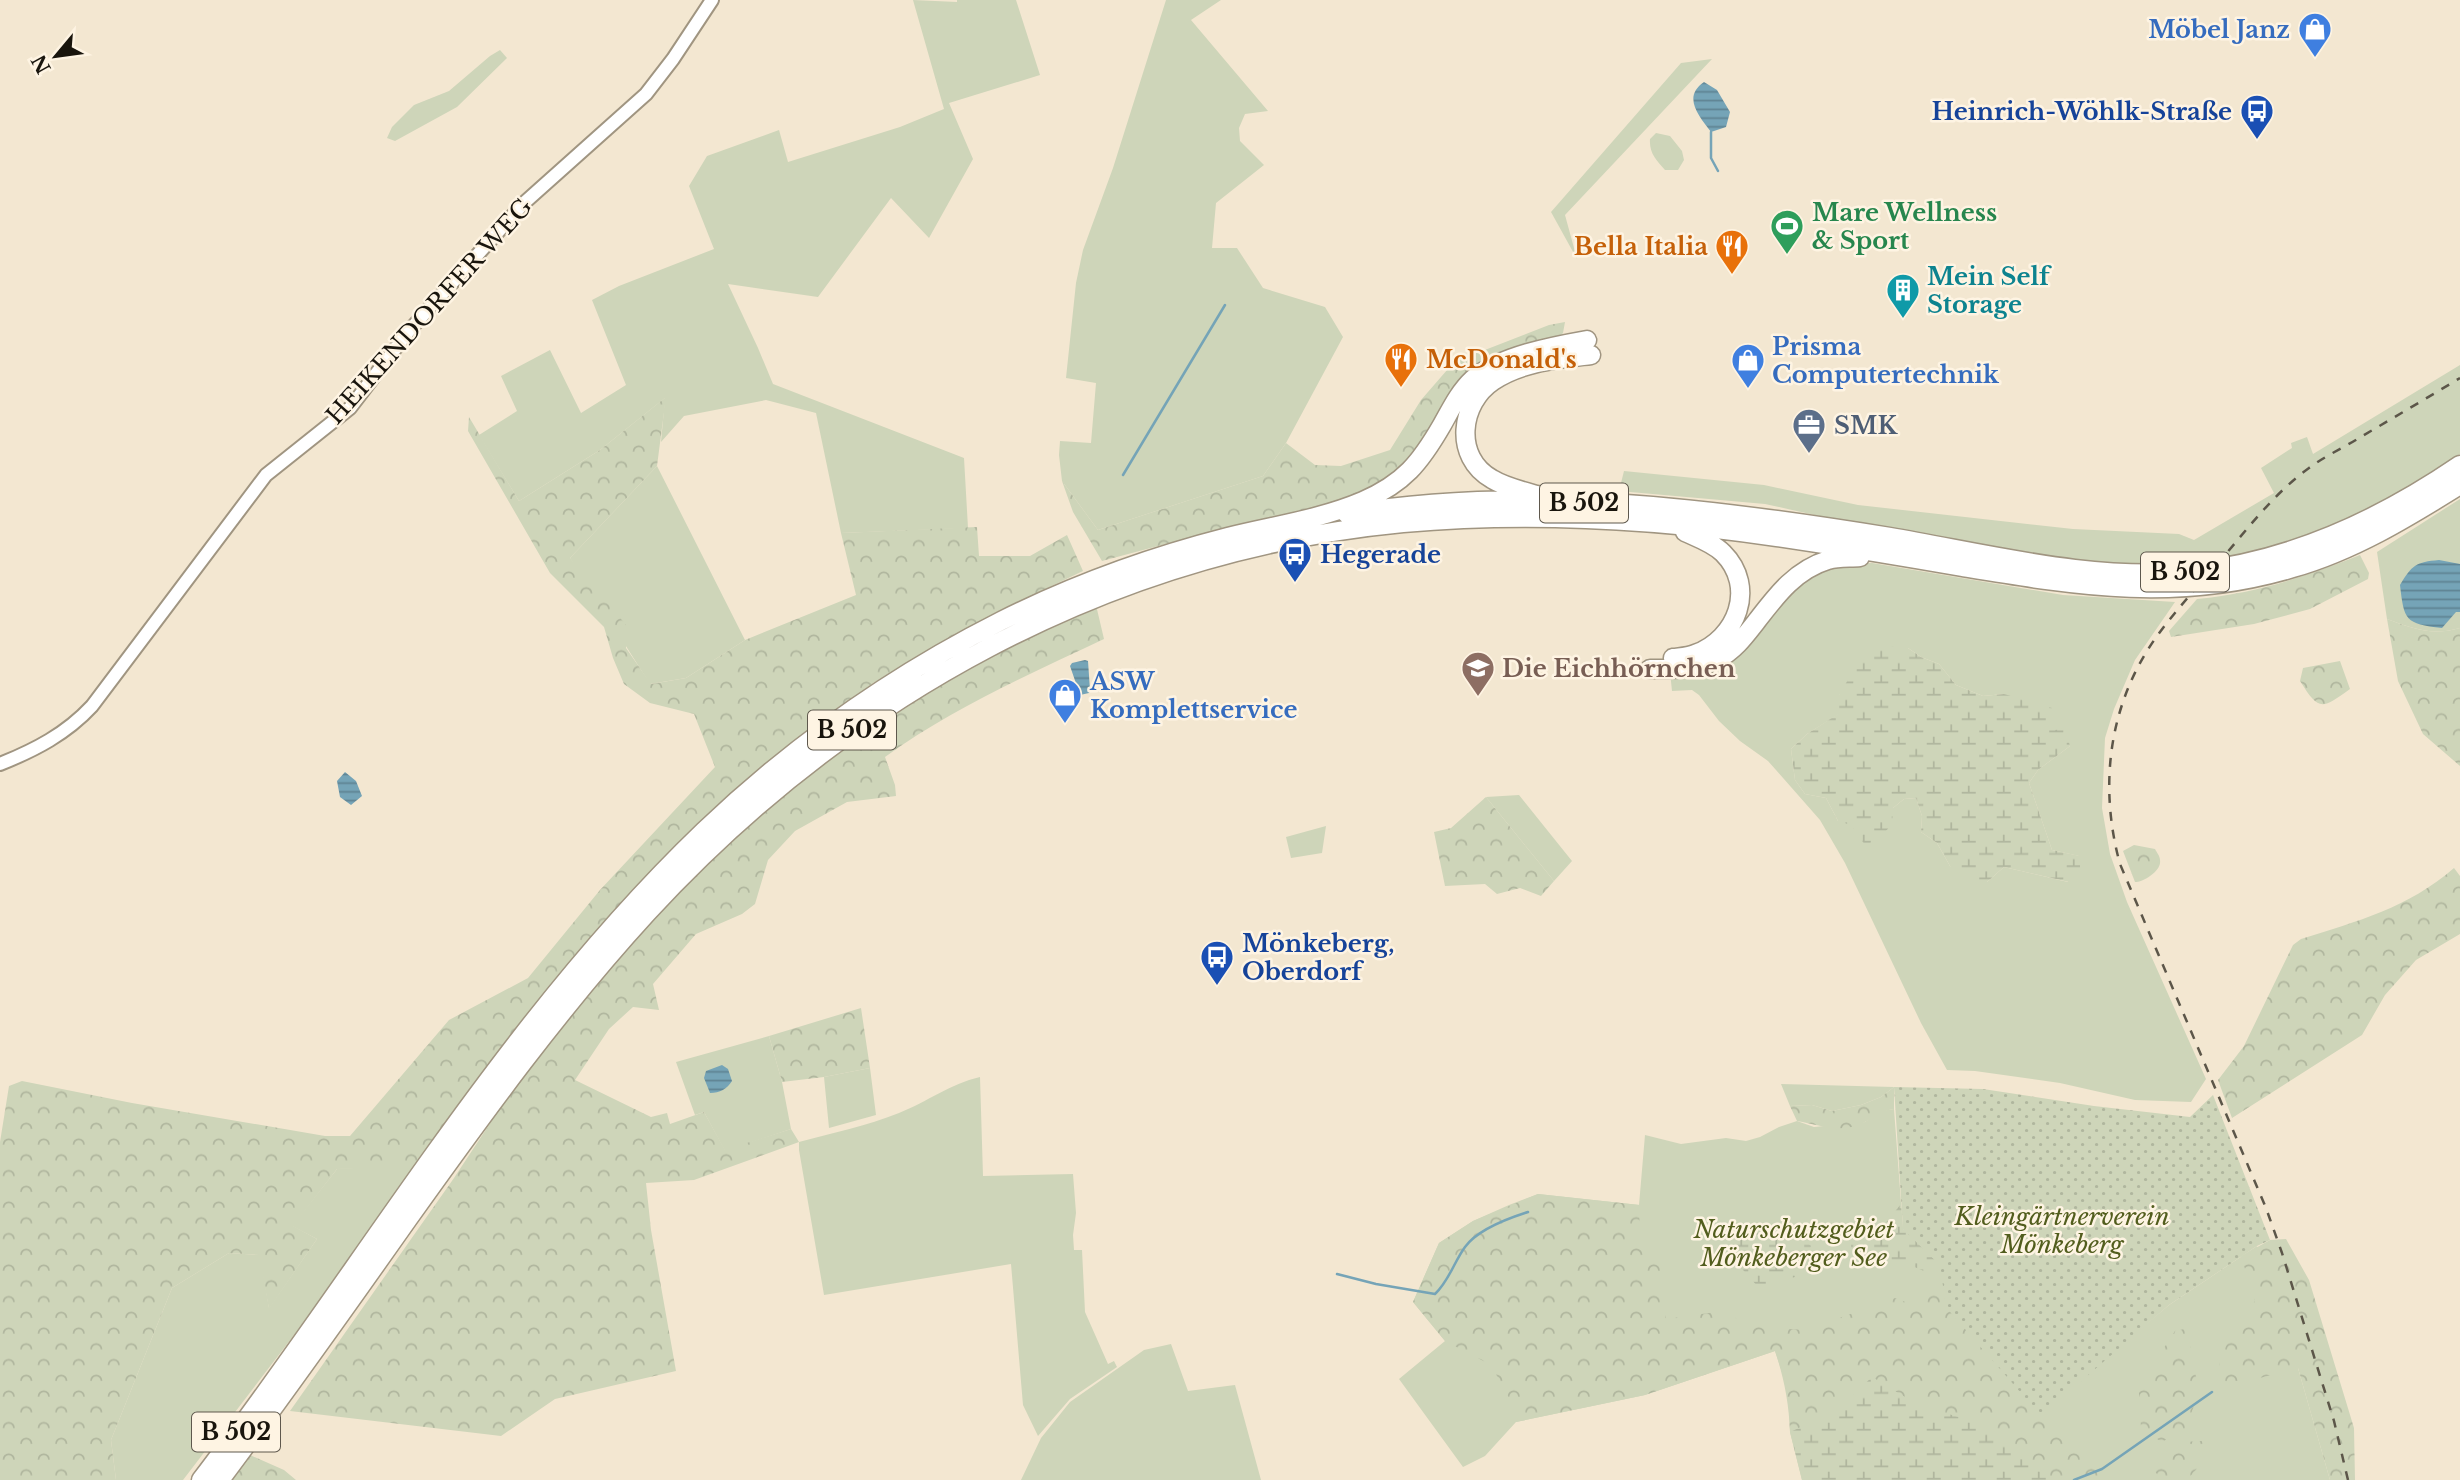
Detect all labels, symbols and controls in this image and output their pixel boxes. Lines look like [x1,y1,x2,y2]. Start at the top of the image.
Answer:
shop icon: Möbel Janz [2296,10,2334,59]
place label: Möbel Janz [2148,15,2290,44]
north arrow [21,21,91,91]
text: N [27,50,56,77]
bus stop icon: Heinrich-Wöhlk-Straße [2238,92,2276,141]
place label: Heinrich-Wöhlk-Straße [1932,97,2232,126]
street label: HEIKENDORFER WEG [320,192,538,430]
place label: Mare Wellness & Sport [1812,198,1997,255]
sports icon: Mare Wellness & Sport [1768,207,1806,256]
restaurant icon: Bella Italia [1713,227,1751,276]
place label: Bella Italia [1574,232,1708,261]
place label: Mein Self Storage [1927,262,2052,319]
building icon: Mein Self Storage [1884,271,1922,320]
place label: Prisma Computertechnik [1772,332,2000,389]
restaurant icon: McDonald's [1382,340,1420,389]
shop icon: Prisma Computertechnik [1729,341,1767,390]
place label: McDonald's [1426,345,1577,374]
office icon: SMK [1790,406,1828,455]
place label: SMK [1834,411,1898,440]
road number: B 502 [1540,484,1628,523]
bus stop icon: Hegerade [1276,535,1314,584]
place label: Hegerade [1320,540,1441,569]
road number: B 502 [2141,552,2229,592]
school or university icon: Die Eichhörnchen [1459,649,1497,698]
place label: Die Eichhörnchen [1502,654,1736,683]
place label: ASW Komplettservice [1089,667,1297,724]
shop icon: ASW Komplettservice [1046,676,1084,725]
road number: B 502 [808,710,896,750]
place label: Mönkeberg, Oberdorf [1242,929,1394,986]
bus stop icon: Mönkeberg, Oberdorf [1198,938,1236,987]
park label: Kleingärtnerverein Mönkeberg [1953,1202,2170,1259]
park label: Naturschutzgebiet Mönkeberger See [1693,1215,1895,1272]
road number: B 502 [192,1413,280,1452]

